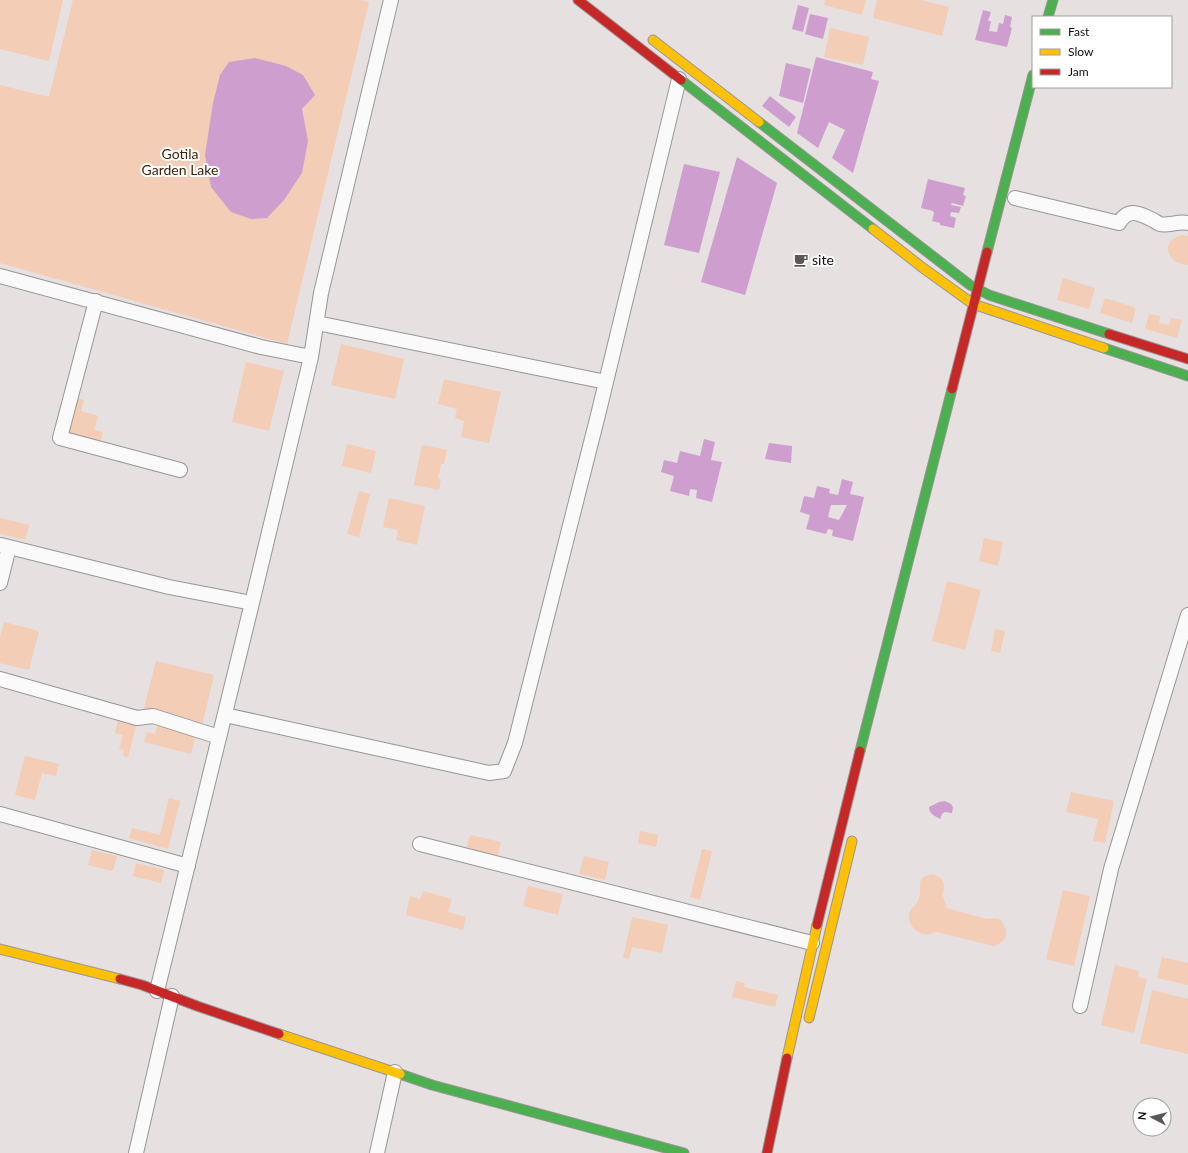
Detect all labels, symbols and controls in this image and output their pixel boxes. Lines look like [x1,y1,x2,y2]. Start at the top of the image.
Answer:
legend [1032,16,1172,88]
text: Fast [1068,24,1090,39]
text: Slow [1068,44,1094,59]
text: Jam [1068,64,1089,79]
park label: Gotila Garden Lake [142,145,218,178]
place label: site [812,251,834,268]
cafe icon: site [793,252,809,268]
north arrow [1132,1097,1172,1137]
text: N [1135,1111,1149,1121]

